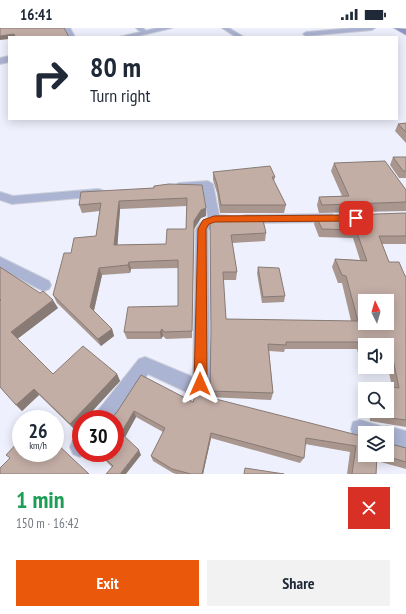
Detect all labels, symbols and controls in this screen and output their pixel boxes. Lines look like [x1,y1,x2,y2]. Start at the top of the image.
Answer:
text: 16:41 [20,5,52,24]
text: 80 m [90,48,141,85]
icon: right [24,52,76,104]
text: Turn right [90,84,150,107]
pin [339,201,373,235]
icon: arrive [345,207,367,229]
north arrow [358,294,394,330]
map controls [358,294,394,462]
button: sound [358,338,394,374]
position arrow [179,363,221,405]
button: search [358,382,394,418]
speed limit sign: 30 [72,410,124,462]
text: 26 [28,418,48,444]
button: layers [358,426,394,462]
text: km/h [29,439,47,452]
text: 1 min [16,484,64,515]
button: close [348,487,390,529]
text: 150 m · 16:42 [16,515,79,532]
button: Exit [16,560,199,606]
button: Share [207,560,390,606]

